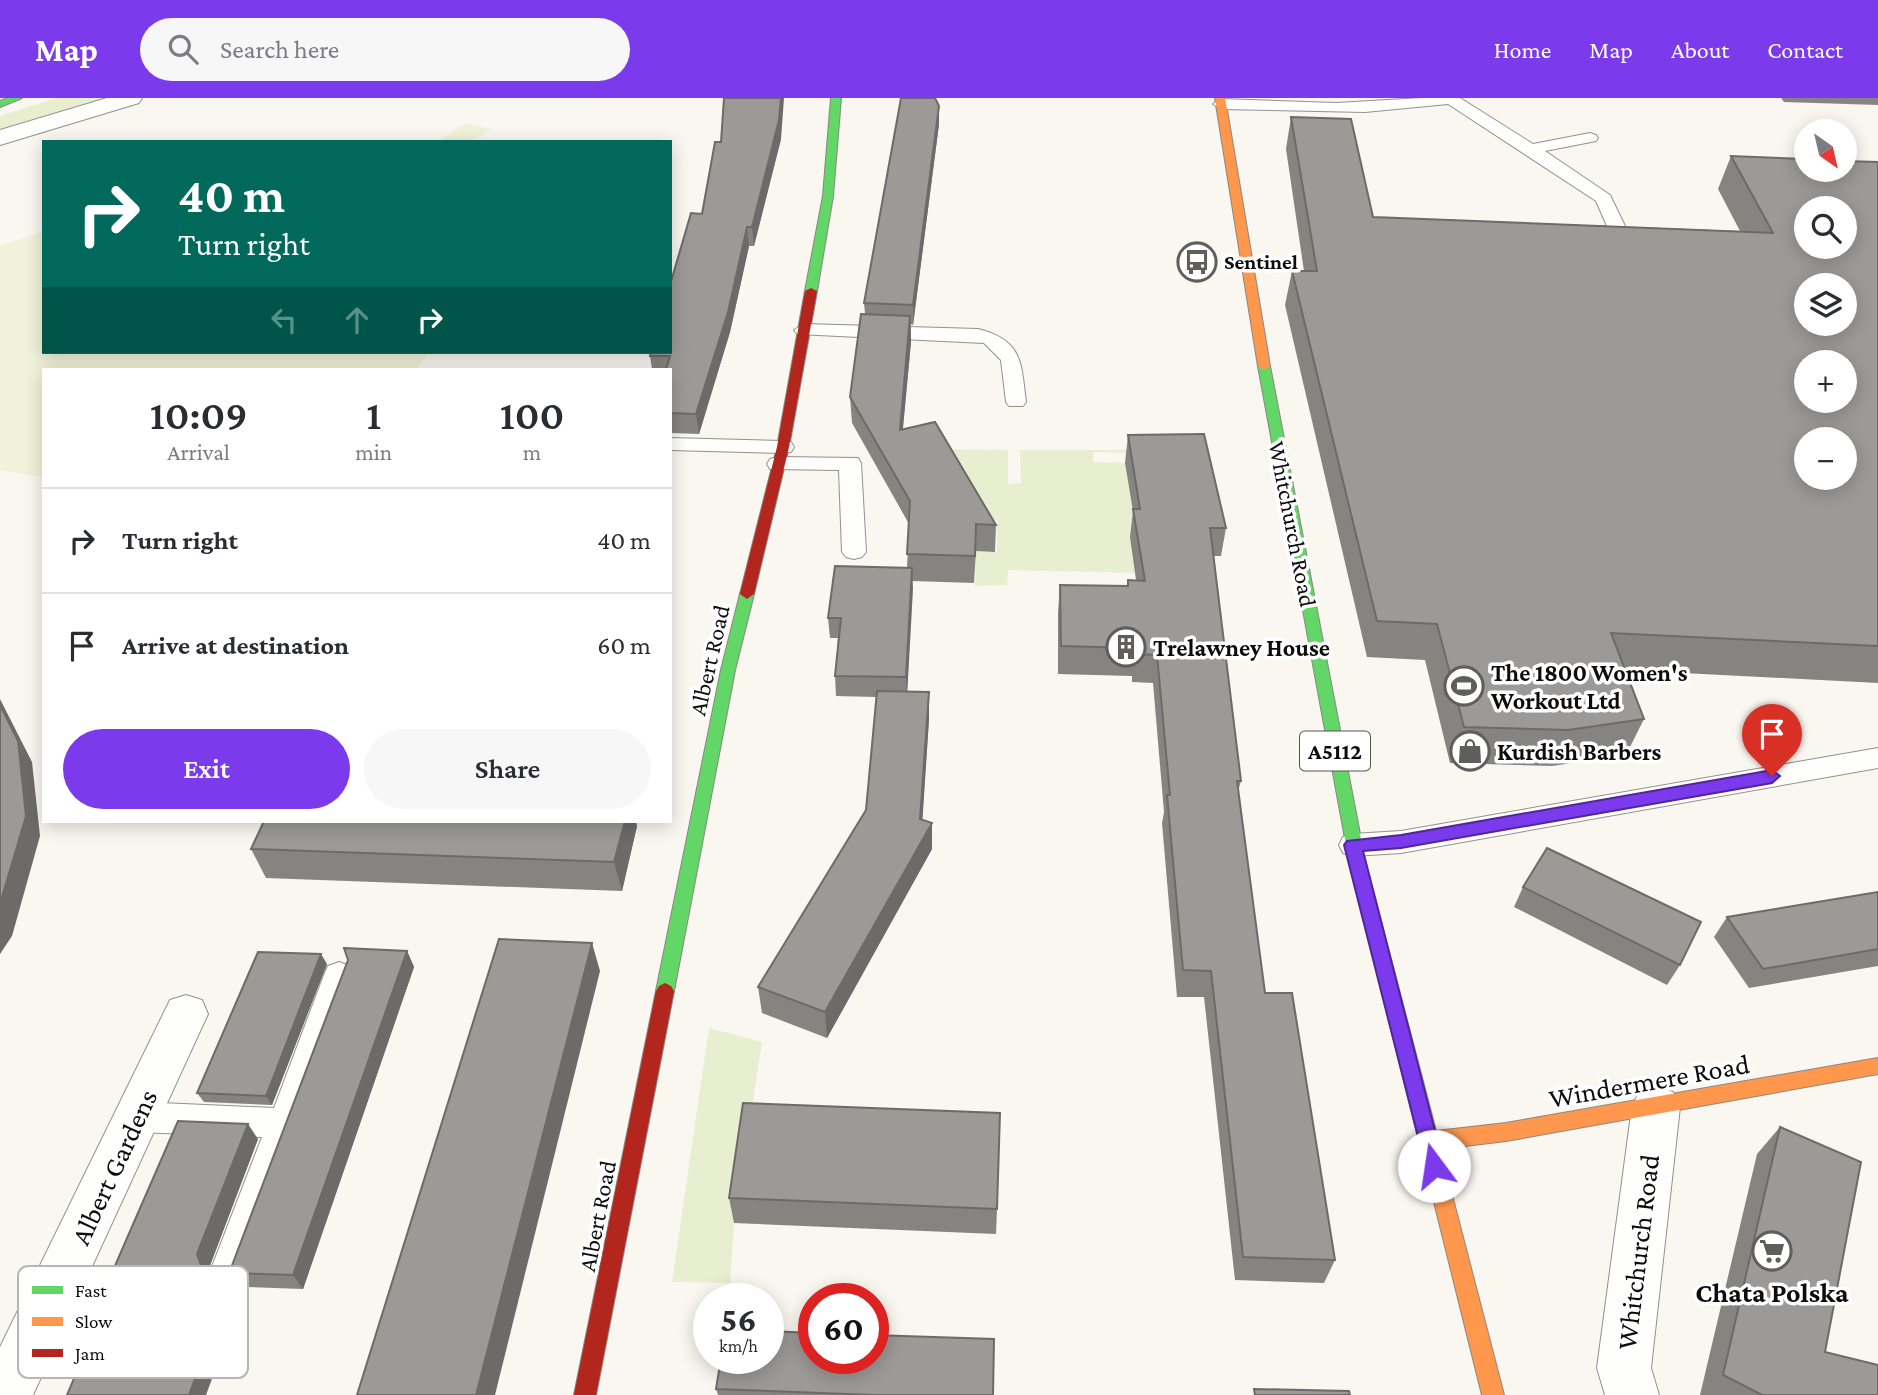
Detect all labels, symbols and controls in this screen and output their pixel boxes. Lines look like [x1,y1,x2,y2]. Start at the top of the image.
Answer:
search box [140,18,630,81]
icon: search [164,30,202,68]
text: Map [35,31,98,68]
text: Search here [220,35,339,64]
text: Home [1494,36,1551,63]
text: Map [1589,36,1633,63]
text: About [1671,36,1729,63]
text: Contact [1767,36,1843,63]
north arrow [1794,119,1857,182]
map controls [1794,119,1857,490]
icon: right [63,168,154,259]
text: 40 m [178,168,285,223]
button: search [1794,196,1857,259]
text: Turn right [178,226,310,262]
bus stop icon: Sentinel [1176,241,1218,283]
place label: Sentinel [1224,250,1298,274]
button: layers [1794,273,1857,336]
icon: left [265,301,303,339]
icon: ahead [338,301,376,339]
icon: right [411,301,449,339]
button: + [1794,350,1857,413]
text: 10:09 [150,391,248,438]
text: 1 [366,391,381,438]
text: 100 [500,391,564,438]
button: − [1794,427,1857,490]
text: Arrival [167,439,230,465]
text: min [355,439,392,465]
text: m [523,439,541,465]
street label: Whitchurch Road [1264,439,1322,610]
icon: right [63,522,101,560]
text: Turn right [122,526,238,555]
text: 40 m [597,526,651,555]
street label: Albert Road [683,602,735,718]
building icon: Trelawney House [1105,626,1147,668]
icon: arrive [63,627,101,665]
text: Arrive at destination [122,631,349,660]
text: 60 m [597,631,651,660]
place label: Trelawney House [1153,634,1330,661]
place label: The 1800 Women's Workout Ltd [1490,659,1688,714]
sports icon: The 1800 Women's Workout Ltd [1443,665,1485,707]
pin [1742,704,1802,776]
icon: arrive [1753,715,1791,753]
button: Exit [63,729,350,809]
button: Share [364,729,651,809]
shop icon: Kurdish Barbers [1449,730,1491,772]
road number: A5112 [1300,732,1370,771]
place label: Kurdish Barbers [1497,738,1661,765]
street label: Windermere Road [1546,1048,1752,1114]
street label: Albert Gardens [65,1085,163,1249]
position arrow [1397,1129,1471,1203]
street label: Whitchurch Road [1611,1152,1665,1351]
street label: Albert Road [573,1158,621,1274]
supermarket icon: Chata Polska [1751,1230,1793,1272]
legend [18,1266,248,1378]
place label: Chata Polska [1695,1277,1849,1308]
text: Fast [75,1280,107,1301]
speed limit sign: 60 [798,1283,889,1374]
text: 56 [720,1300,757,1339]
text: Slow [75,1311,112,1332]
text: km/h [719,1336,758,1356]
text: Jam [73,1343,105,1364]

